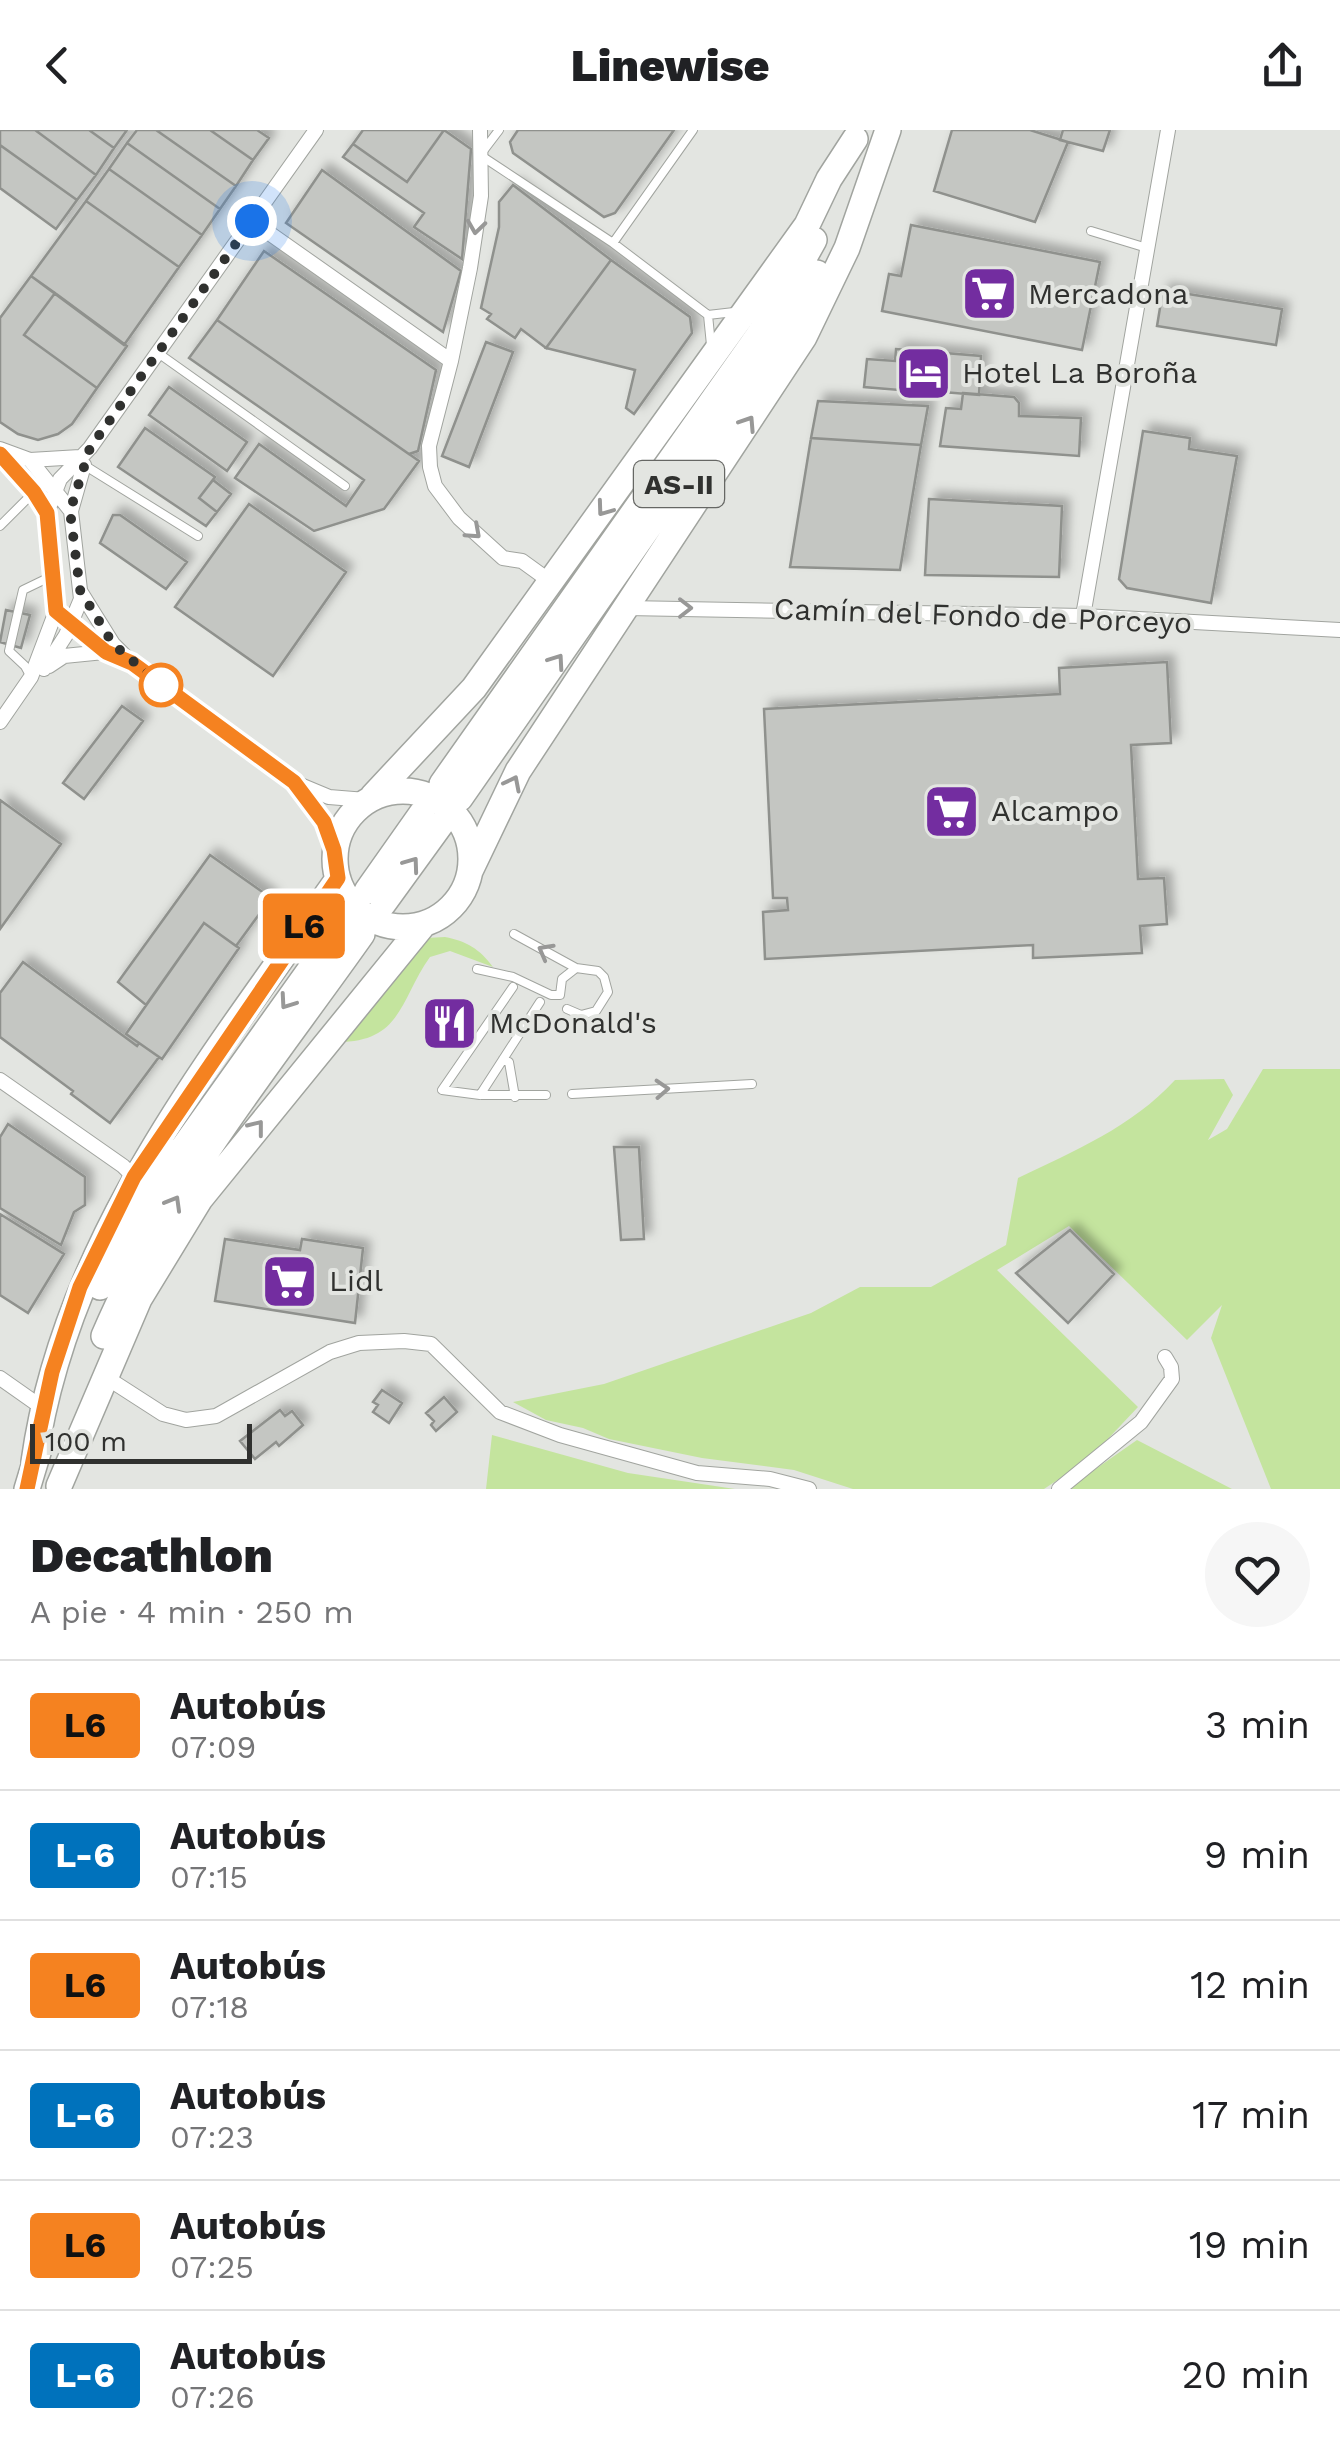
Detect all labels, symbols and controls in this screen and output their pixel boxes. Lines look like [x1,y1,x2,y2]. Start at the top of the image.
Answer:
icon: back [30,38,85,93]
icon: share [1255,38,1310,93]
text: Linewise [570,39,770,92]
your location [227,196,277,246]
one-way arrow [466,219,487,235]
supermarket icon: Mercadona [959,264,1019,324]
place label: Mercadona [1028,276,1189,311]
hotel icon: Hotel La Boroña [893,343,953,403]
place label: Hotel La Boroña [962,355,1197,390]
one-way arrow [735,415,754,433]
road number: AS-II [634,461,724,507]
one-way arrow [598,497,616,516]
one-way arrow [462,520,481,538]
street label: Camín del Fondo de Porceyo [773,591,1193,640]
one-way arrow [678,597,694,619]
one-way arrow [545,653,563,672]
unlabelled marker [140,664,182,706]
one-way arrow [501,775,520,793]
supermarket icon: Alcampo [922,781,982,841]
place label: Alcampo [991,793,1119,828]
one-way arrow [400,857,418,875]
line badge: L6 [259,894,349,958]
text: L6 [283,905,325,947]
one-way arrow [538,943,556,963]
one-way arrow [281,991,299,1009]
restaurant icon: McDonald's [420,993,480,1053]
place label: McDonald's [489,1005,657,1040]
one-way arrow [654,1079,670,1100]
one-way arrow [246,1121,263,1139]
one-way arrow [162,1196,181,1214]
supermarket icon: Lidl [260,1251,320,1311]
place label: Lidl [329,1263,383,1298]
scale bar [30,1419,252,1464]
text: 100 m [45,1425,127,1458]
button: heart [1205,1522,1310,1627]
text: Decathlon [30,1527,273,1584]
text: A pie · 4 min · 250 m [30,1593,354,1631]
text: Autobús [170,1684,326,1728]
text: 3 min [1205,1703,1310,1747]
text: L6 [64,1704,106,1746]
text: 07:09 [170,1728,256,1766]
text: Autobús [170,1814,326,1858]
text: 9 min [1204,1833,1310,1877]
text: L-6 [55,1834,115,1876]
text: 07:15 [170,1858,248,1896]
text: Autobús [170,1944,326,1988]
text: 12 min [1190,1963,1310,2007]
text: L6 [64,1964,106,2006]
text: 07:18 [170,1988,249,2026]
text: Autobús [170,2074,326,2118]
text: 17 min [1192,2093,1310,2137]
text: L-6 [55,2094,115,2136]
text: 07:23 [170,2118,254,2156]
text: Autobús [170,2204,326,2248]
text: 19 min [1189,2223,1310,2267]
text: L6 [64,2224,106,2266]
text: 07:25 [170,2248,254,2286]
text: Autobús [170,2334,326,2378]
text: 20 min [1181,2353,1310,2397]
text: L-6 [55,2354,115,2396]
text: 07:26 [170,2378,255,2416]

